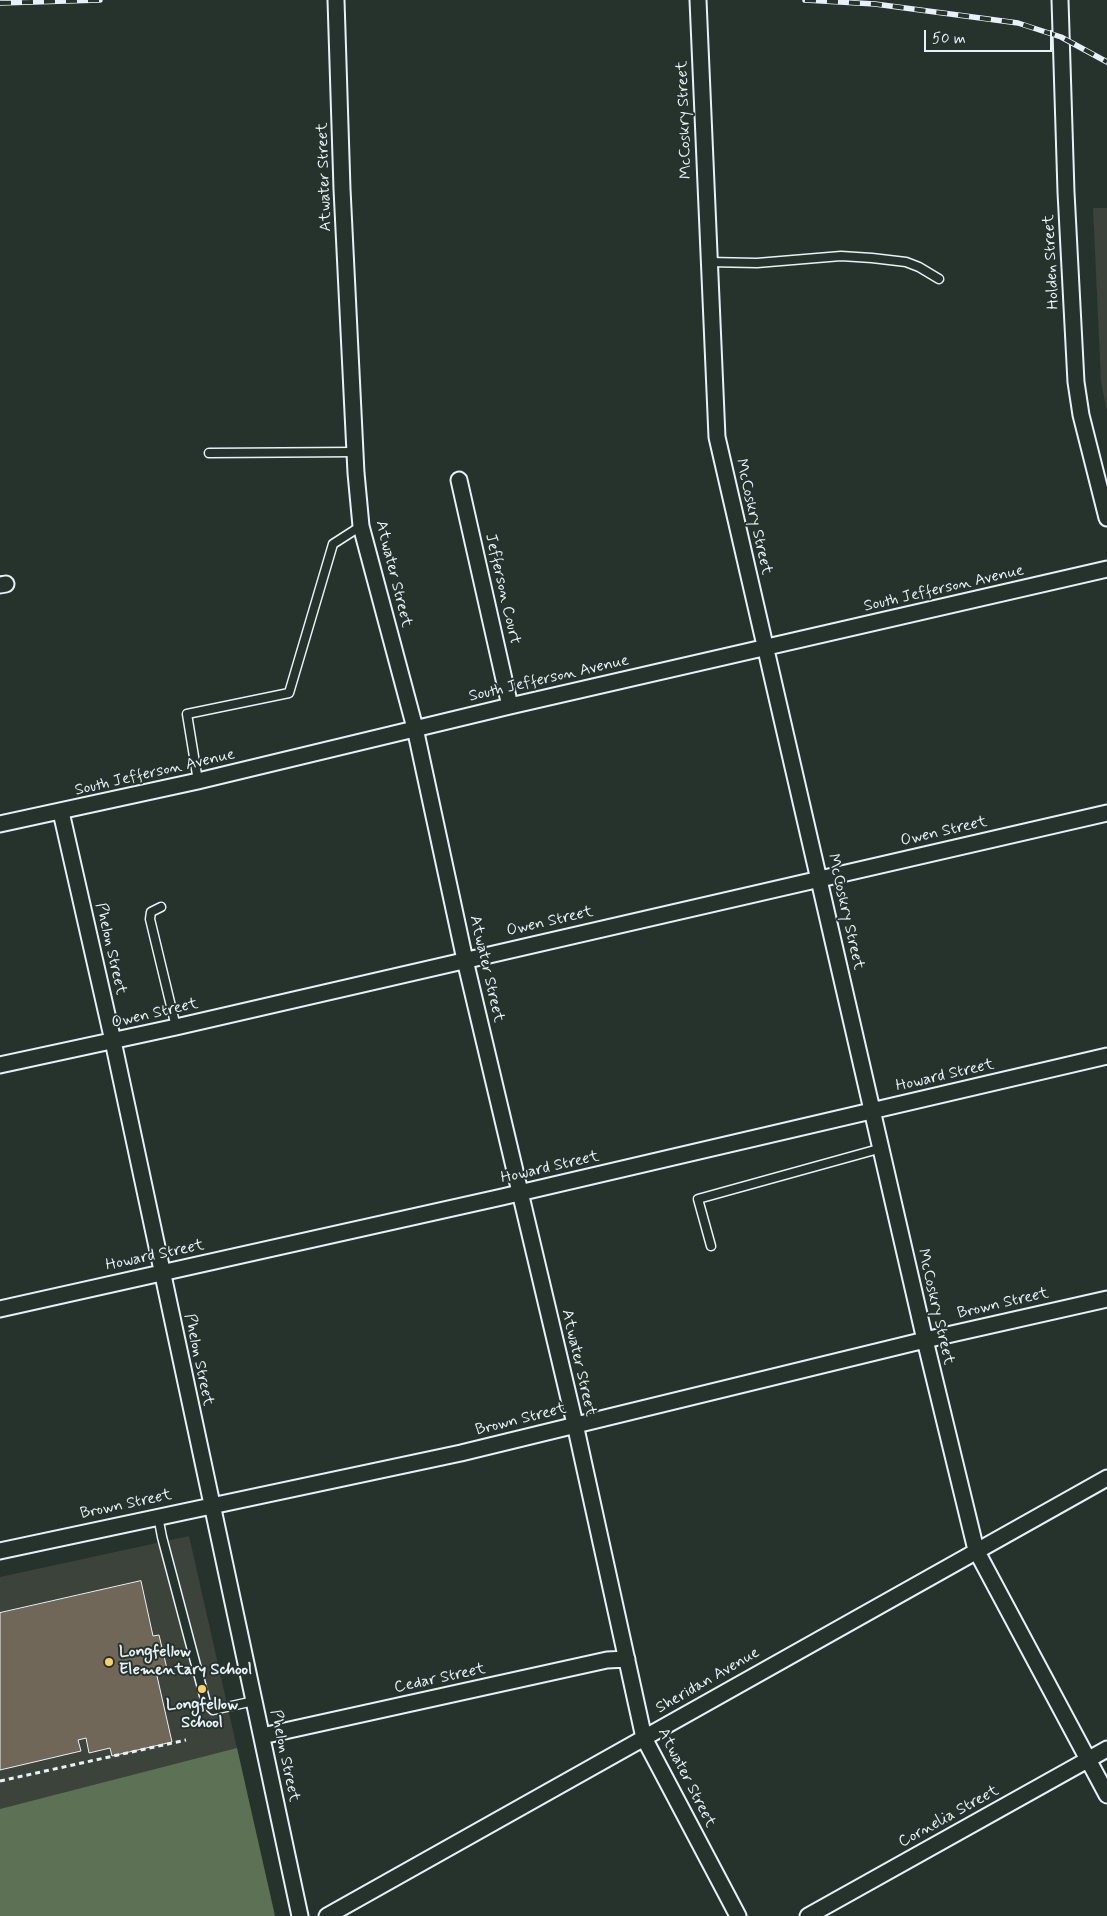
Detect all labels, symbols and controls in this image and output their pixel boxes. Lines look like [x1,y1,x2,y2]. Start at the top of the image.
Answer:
scale bar [927,20,1054,52]
text: 50 m [932,29,966,49]
street label: McCoskry Street [673,61,697,179]
street label: Atwater Street [314,122,336,232]
street label: Holden Street [1040,214,1064,310]
street label: McCoskry Street [730,457,776,577]
street label: Atwater Street [370,519,416,629]
street label: Jefferson Court [480,532,524,646]
street label: South Jefferson Avenue [862,561,1026,617]
street label: South Jefferson Avenue [467,651,631,707]
street label: South Jefferson Avenue [73,745,237,801]
street label: Owen Street [899,813,989,851]
street label: McCoskry Street [822,852,868,972]
street label: Phelon Street [90,901,130,997]
street label: Owen Street [505,903,595,941]
street label: Atwater Street [464,914,508,1024]
street label: Owen Street [110,995,200,1033]
street label: Howard Street [894,1055,996,1097]
street label: Howard Street [499,1147,601,1189]
street label: Howard Street [104,1236,206,1276]
street label: McCoskry Street [912,1247,958,1367]
street label: Brown Street [955,1284,1051,1324]
street label: Atwater Street [556,1308,600,1418]
street label: Phelon Street [179,1312,217,1408]
street label: Brown Street [474,1399,568,1441]
street label: Brown Street [78,1486,174,1524]
place label: Longfellow Elementary School [119,1643,252,1681]
street label: Sheridan Avenue [653,1644,763,1718]
marker: Longfellow Elementary School [103,1656,115,1668]
street label: Cedar Street [393,1660,487,1698]
marker: Longfellow School [196,1683,208,1695]
place label: Longfellow School [166,1696,238,1734]
street label: Phelon Street [265,1708,303,1804]
street label: Atwater Street [653,1725,719,1831]
street label: Cornelia Street [895,1781,1003,1853]

